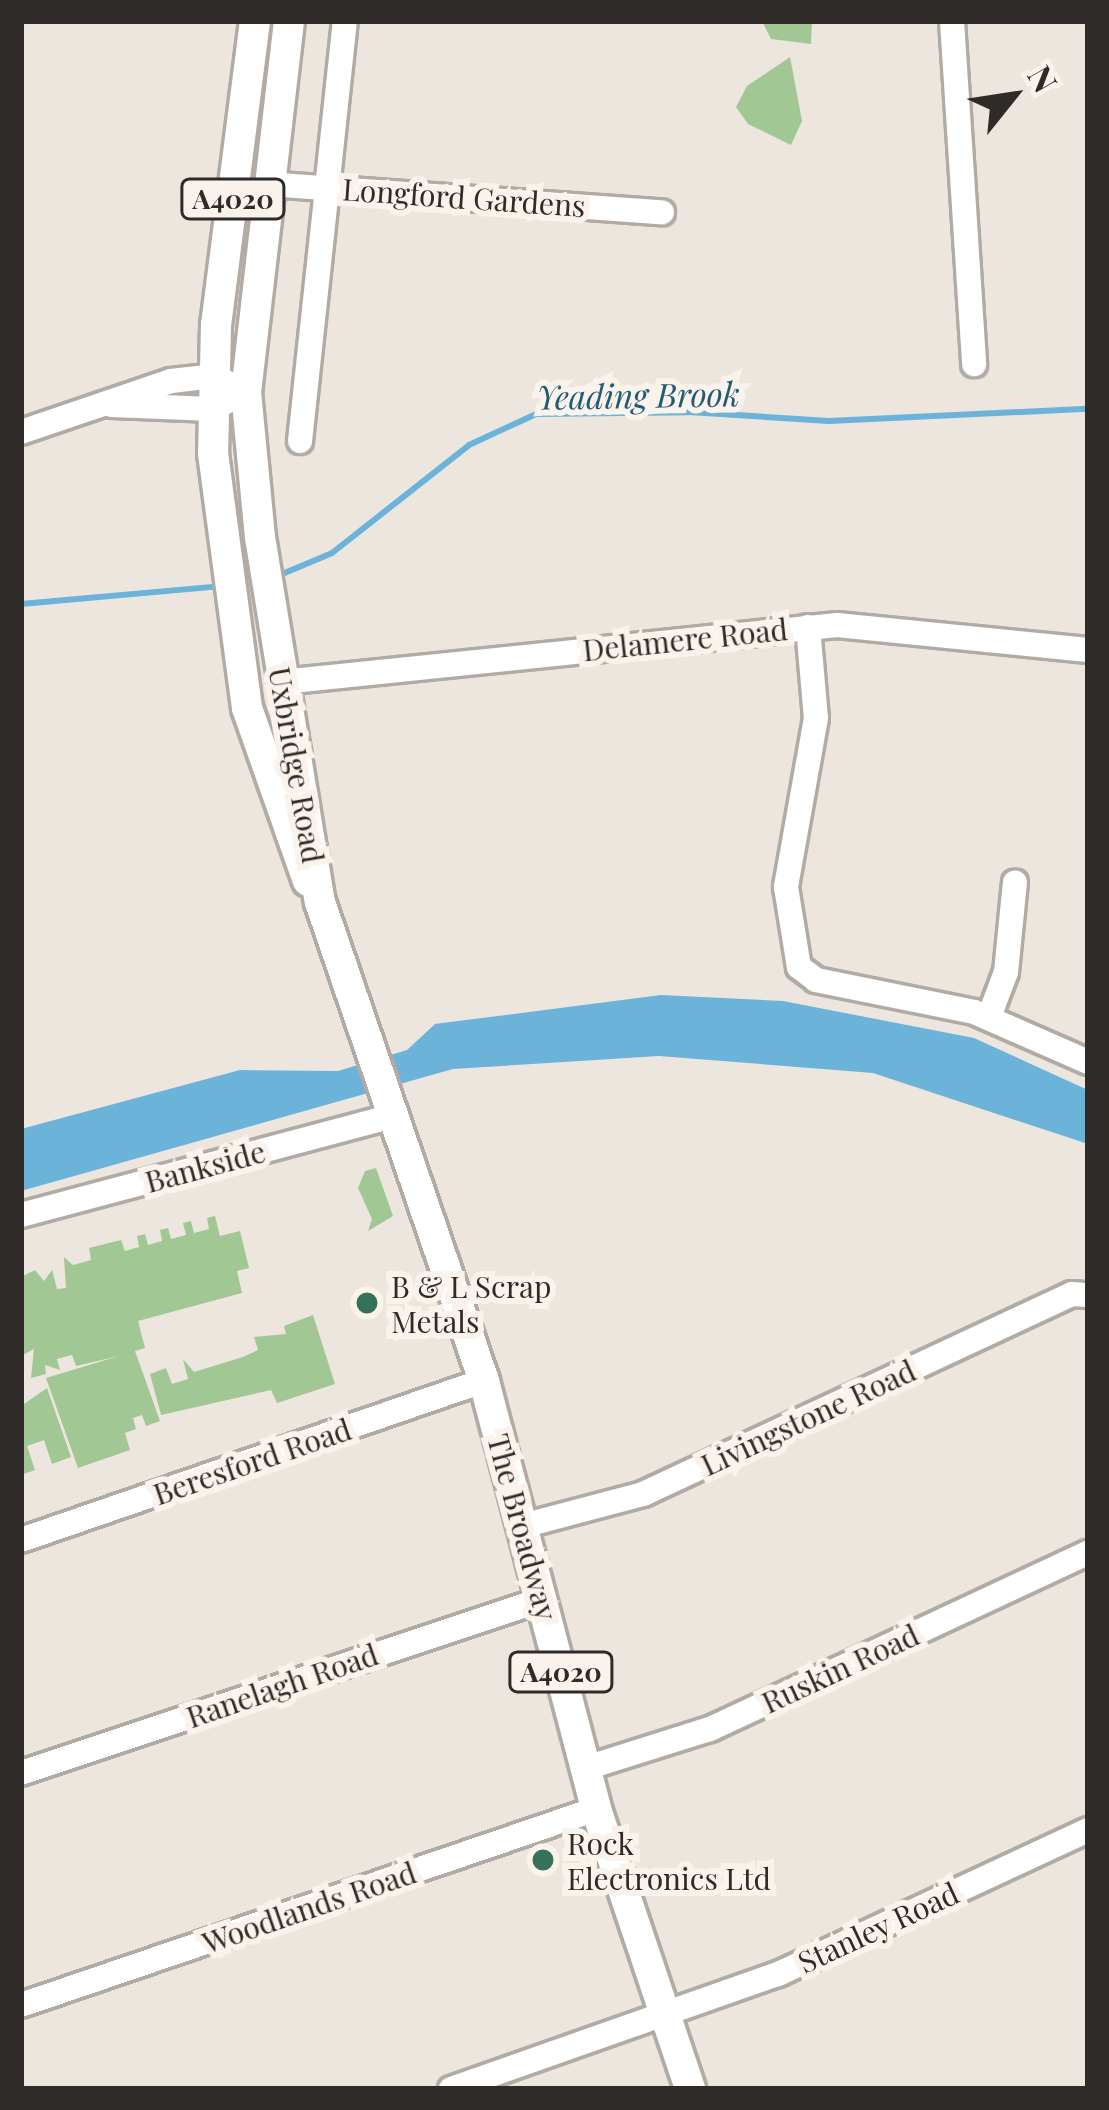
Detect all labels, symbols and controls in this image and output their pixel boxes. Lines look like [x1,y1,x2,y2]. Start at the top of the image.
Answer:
north arrow [953,36,1073,156]
text: N [1019,57,1069,99]
street label: Longford Gardens [341,171,587,223]
road number: A4020 [179,178,287,220]
water label: Yeading Brook [536,373,740,417]
street label: Delamere Road [581,610,789,668]
street label: Uxbridge Road [262,664,332,866]
street label: Bankside [141,1133,269,1199]
place label: B & L Scrap Metals [391,1268,551,1338]
marker: B & L Scrap Metals [354,1290,380,1316]
street label: Livingstone Road [695,1352,921,1482]
street label: Beresford Road [148,1410,356,1512]
street label: The Broadway [481,1430,565,1624]
street label: Ruskin Road [756,1616,924,1720]
street label: Ranelagh Road [181,1635,383,1735]
road number: A4020 [507,1651,615,1693]
place label: Rock Electronics Ltd [567,1825,771,1896]
marker: Rock Electronics Ltd [530,1847,556,1873]
street label: Woodlands Road [198,1854,420,1960]
street label: Stanley Road [792,1874,964,1980]

